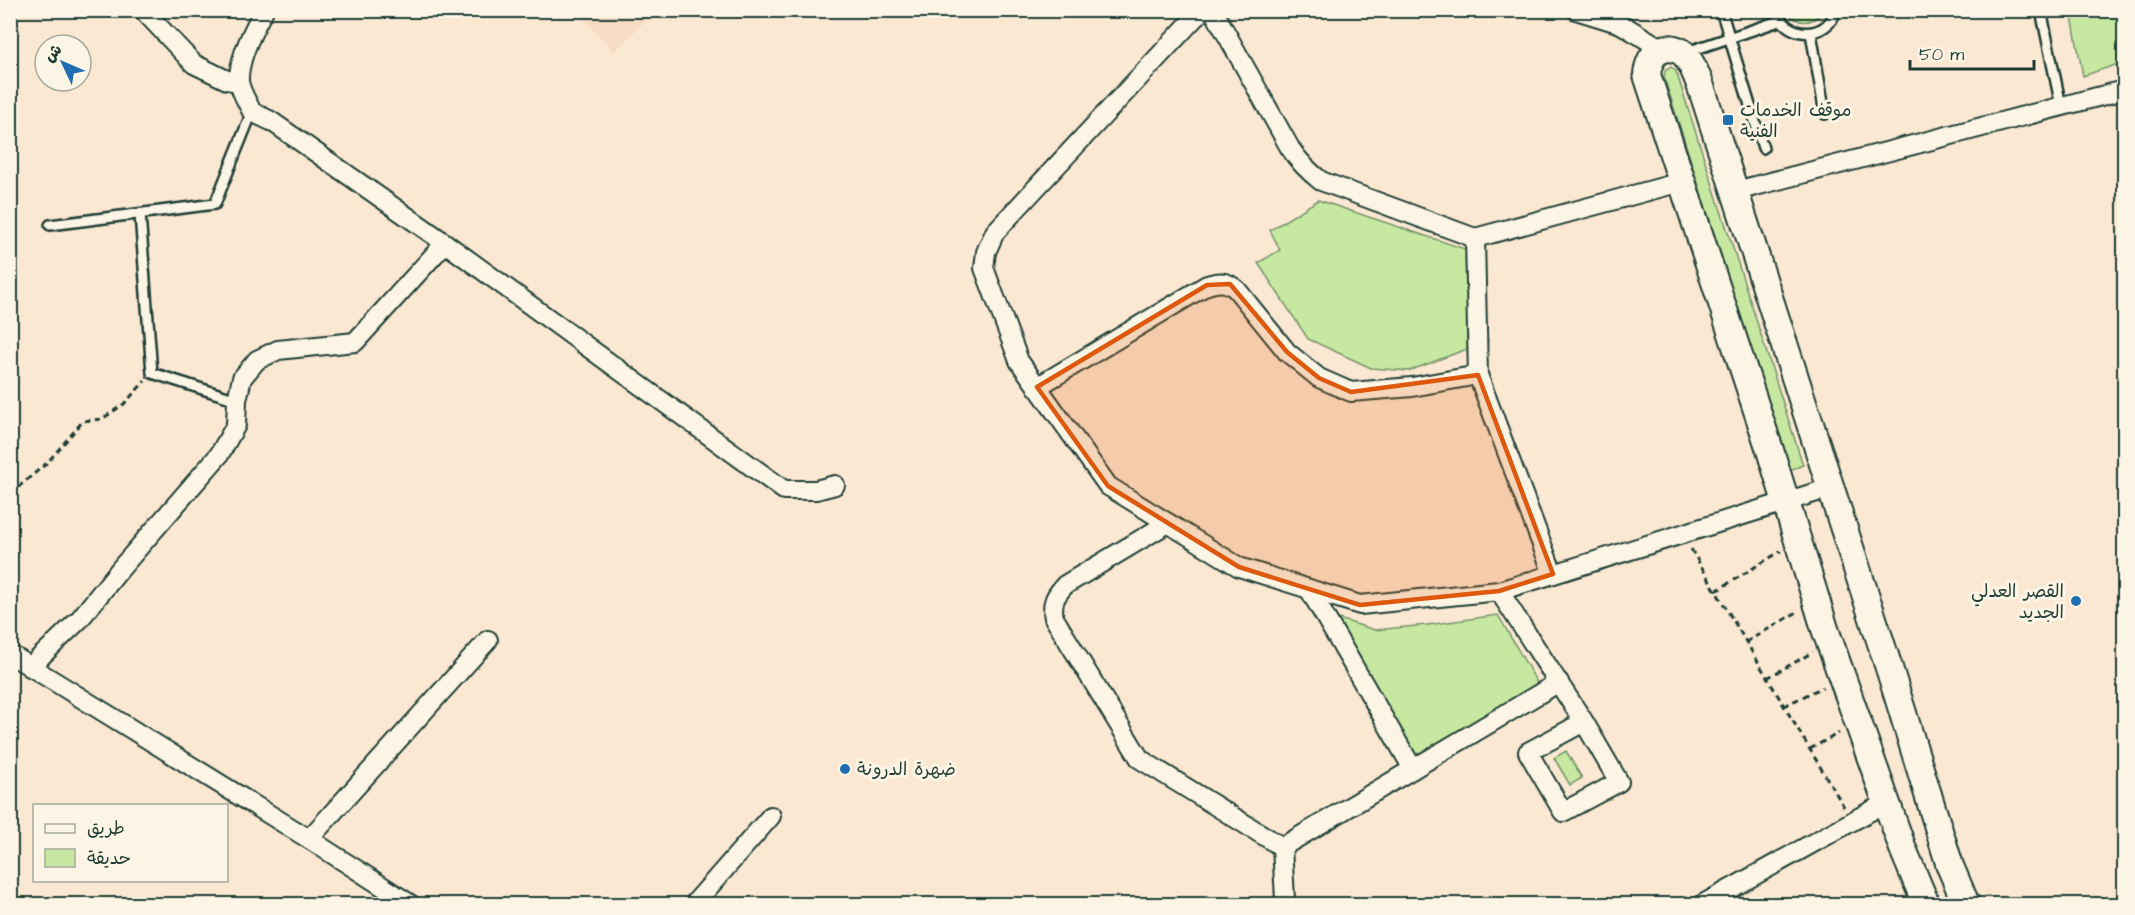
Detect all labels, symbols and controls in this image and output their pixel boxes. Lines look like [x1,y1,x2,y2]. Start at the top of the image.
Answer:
north arrow [33,33,93,93]
scale bar [1910,33,2034,71]
text: ش [39,39,67,67]
text: 50 m [1919,42,1964,67]
place label: موقف الخدمات الفنية [1740,98,1852,144]
marker: موقف الخدمات الفنية [1721,113,1735,127]
place label: القصر العدلي الجديد [1971,579,2064,625]
marker: القصر العدلي الجديد [2069,594,2083,608]
place label: ضهرة الدرونة [857,757,956,782]
marker: ضهرة الدرونة [838,762,852,776]
legend [33,804,228,882]
text: طريق [87,816,125,841]
text: حديقة [87,846,131,871]

